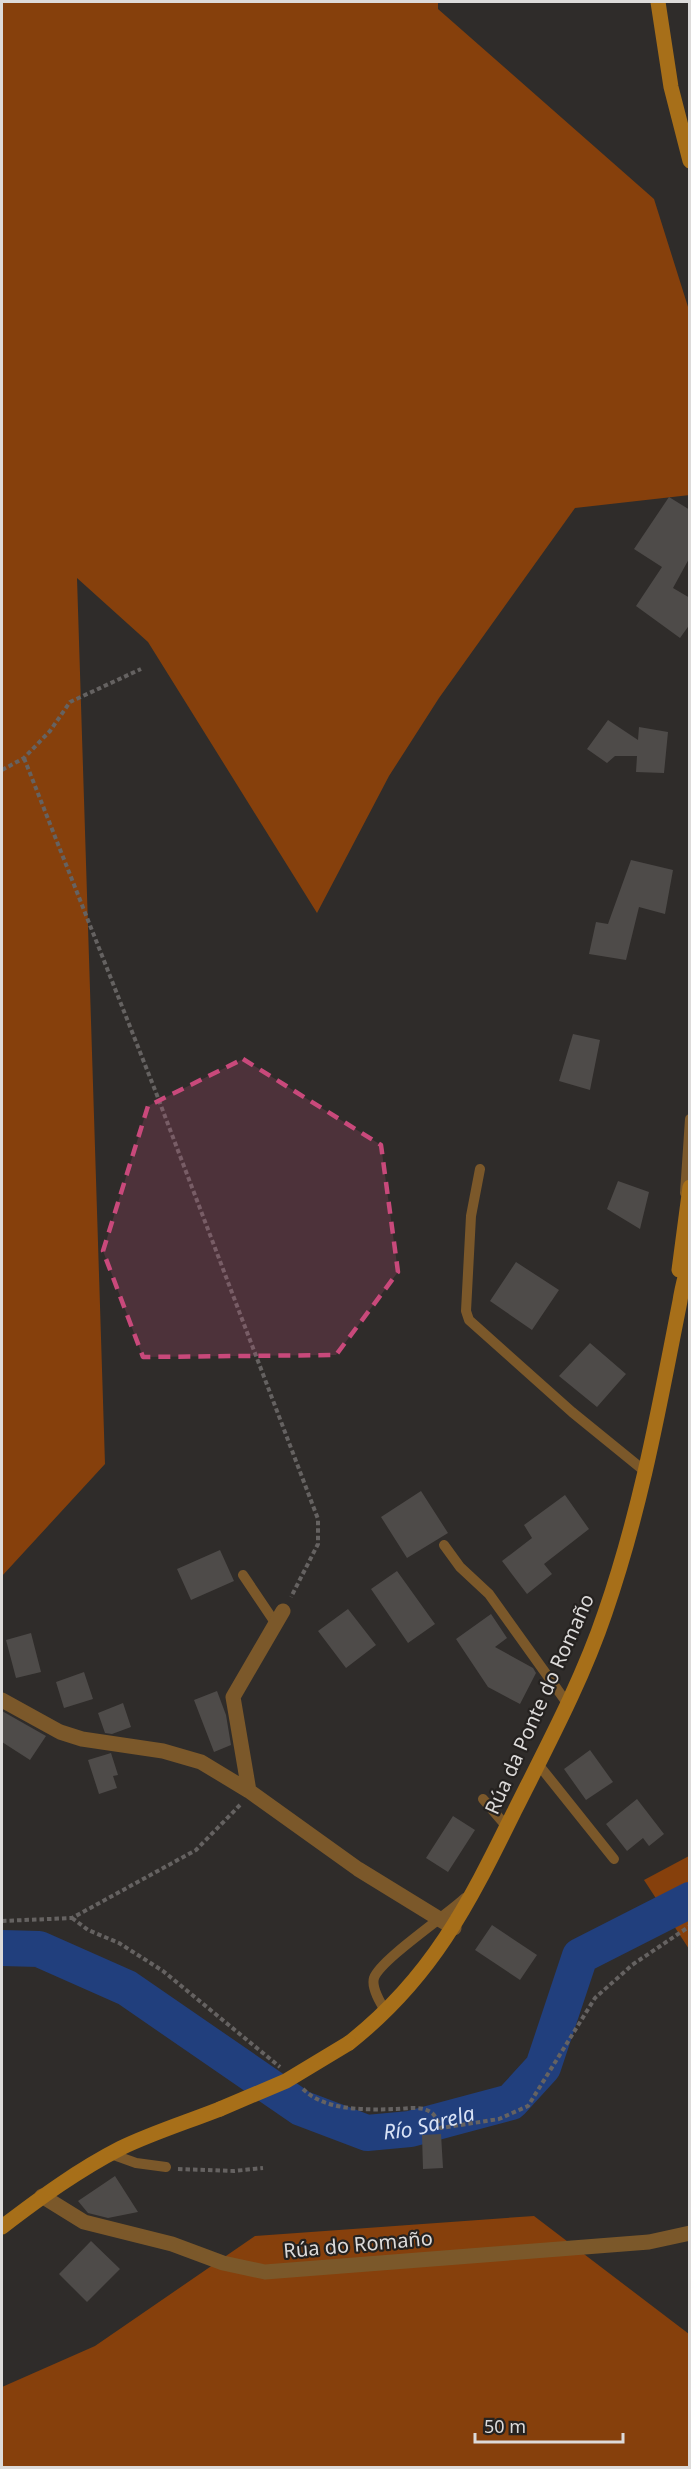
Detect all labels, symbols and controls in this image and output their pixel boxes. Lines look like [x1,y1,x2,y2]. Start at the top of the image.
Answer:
street label: Rúa da Ponte do Romaño [478,1589,600,1819]
water label: Río Sarela [382,2098,478,2145]
street label: Rúa do Romaño [282,2224,434,2264]
scale bar [475,2406,624,2444]
text: 50 m [484,2414,526,2438]

